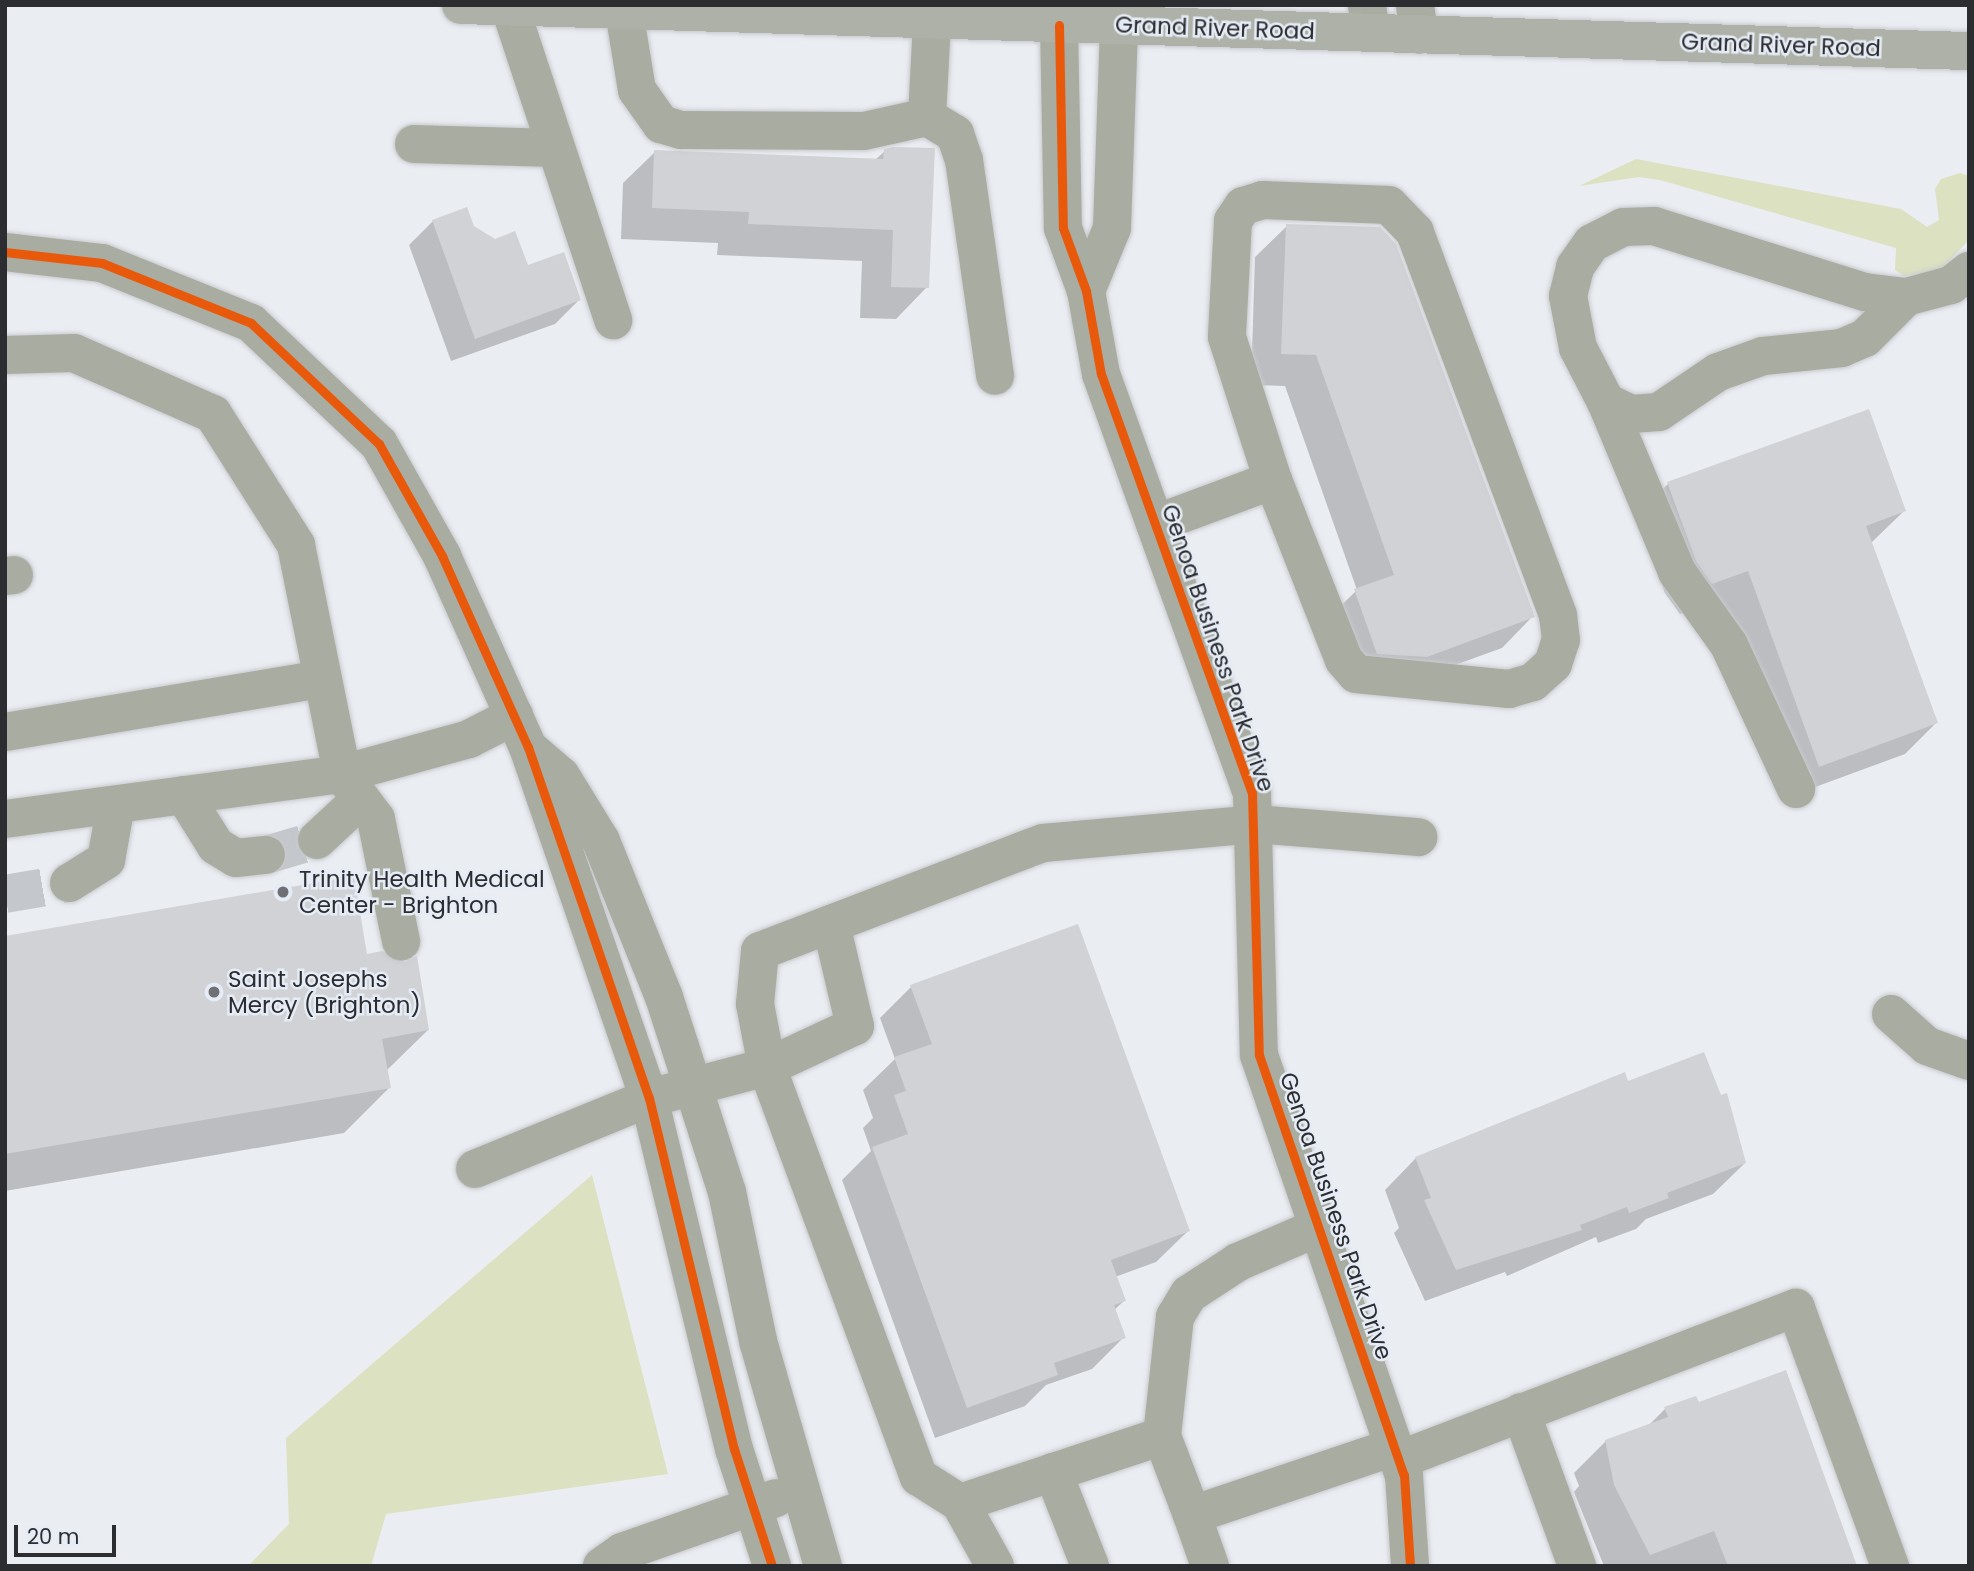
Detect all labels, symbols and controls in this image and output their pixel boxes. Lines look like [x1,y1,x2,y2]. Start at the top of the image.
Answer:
street label: Grand River Road [1115,11,1315,45]
street label: Grand River Road [1681,28,1881,62]
street label: Genoa Business Park Drive [1156,501,1280,795]
place label: Trinity Health Medical Center - Brighton [299,865,545,919]
marker: Trinity Health Medical Center - Brighton [273,882,293,902]
place label: Saint Josephs Mercy (Brighton) [228,965,421,1019]
marker: Saint Josephs Mercy (Brighton) [206,984,222,1000]
street label: Genoa Business Park Drive [1274,1069,1398,1363]
scale bar [18,1512,119,1556]
text: 20 m [27,1522,80,1551]

